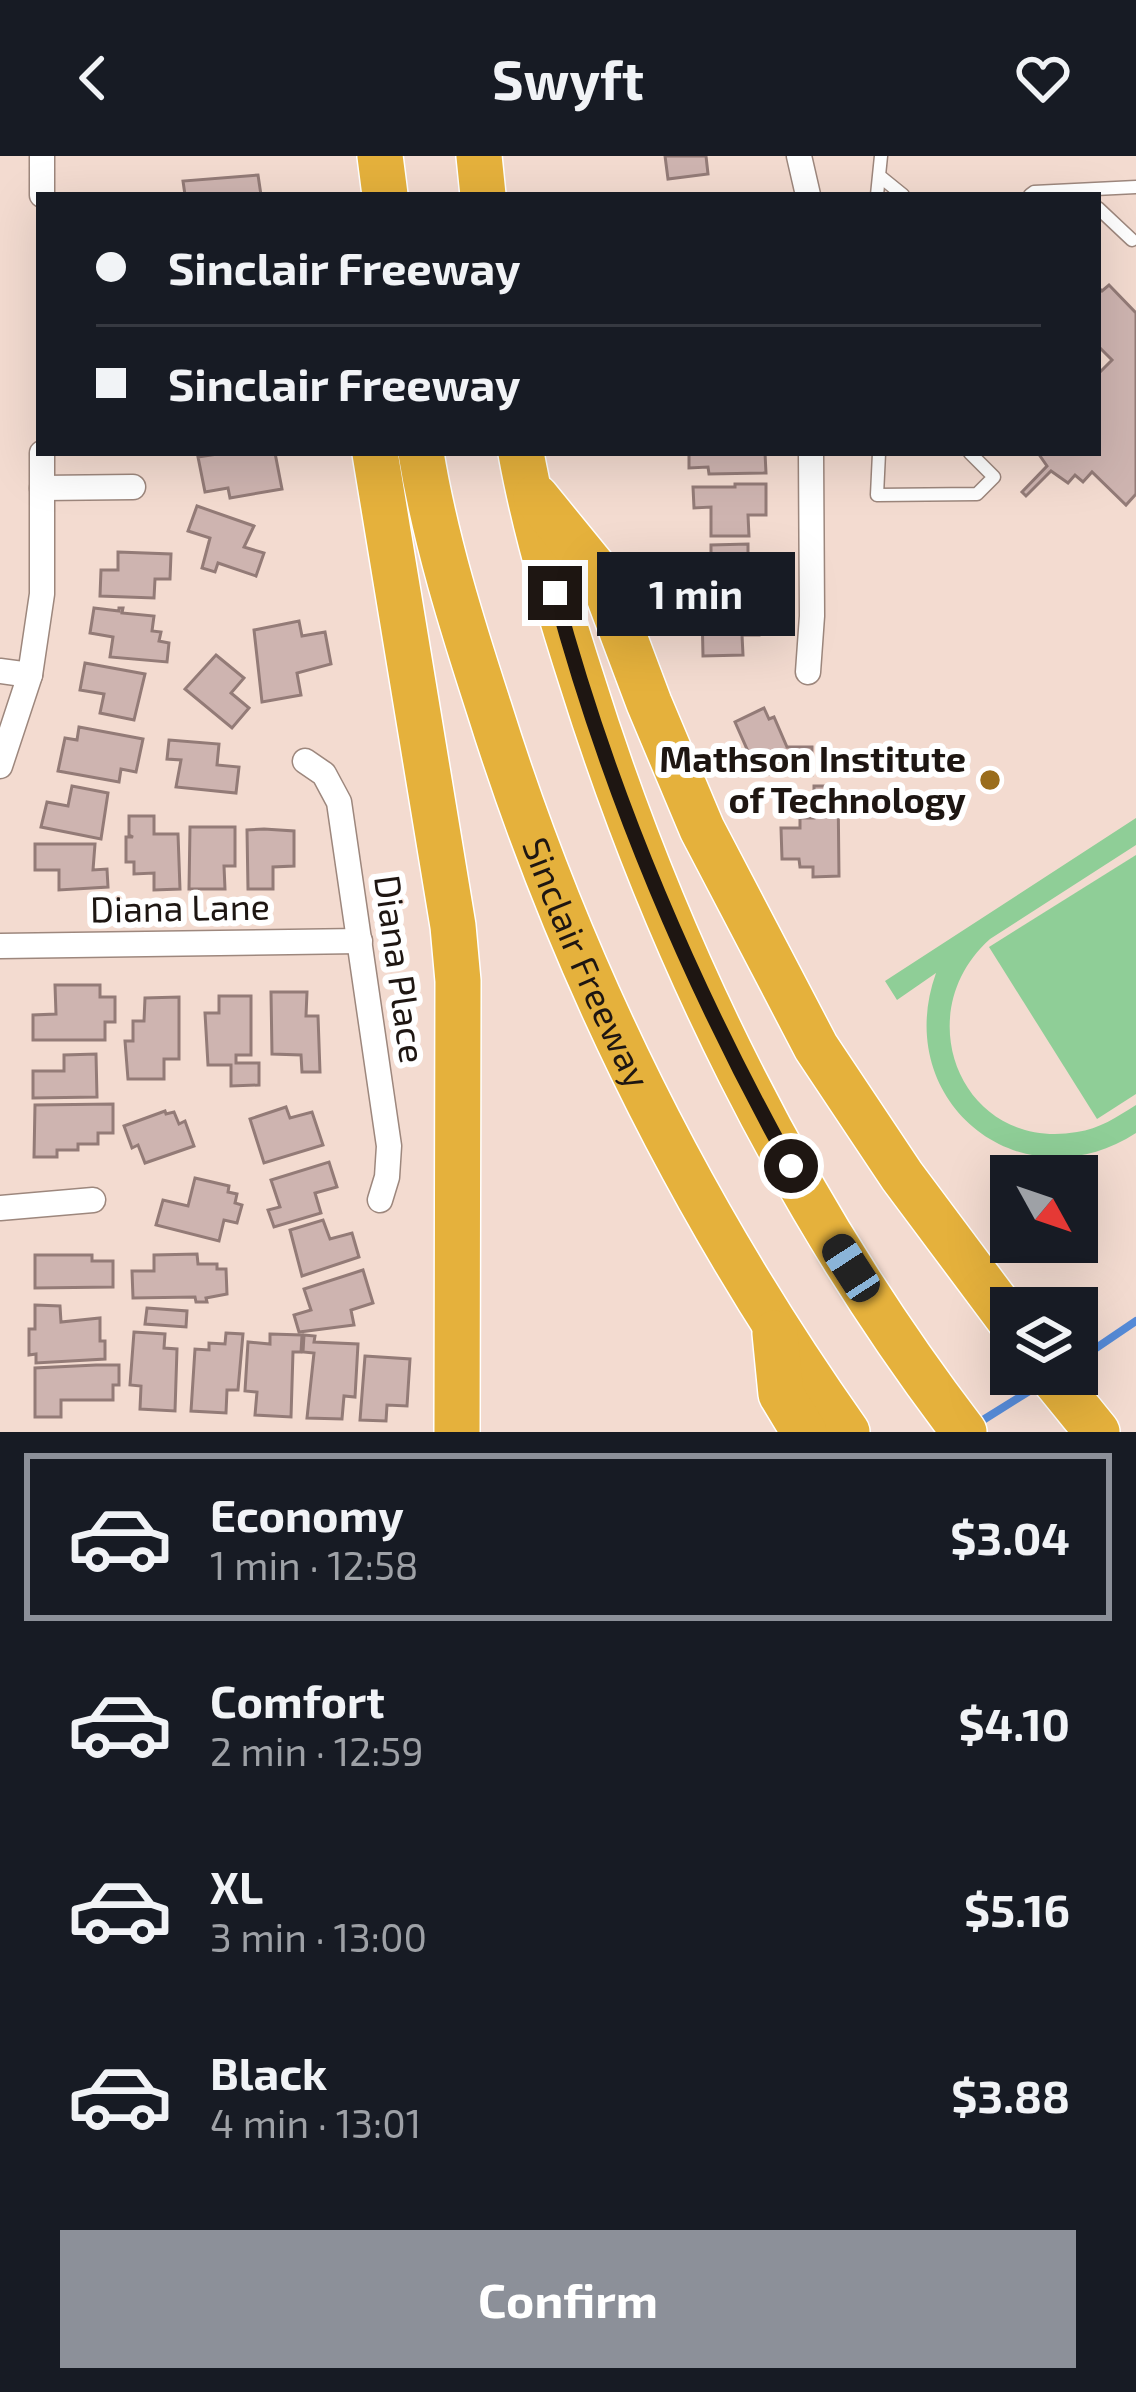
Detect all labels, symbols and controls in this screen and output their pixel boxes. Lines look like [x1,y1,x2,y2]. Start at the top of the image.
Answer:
icon: back [60,45,126,111]
icon: heart [1010,45,1076,111]
text: Swyft [492,46,644,111]
text: Sinclair Freeway [168,240,521,294]
text: Sinclair Freeway [168,356,521,410]
callout: 1 min [597,551,795,635]
route end [528,566,582,620]
text: 1 min [649,570,743,617]
place label: Mathson Institute of Technology [659,736,967,821]
marker: Mathson Institute of Technology [977,767,1003,793]
street label: Sinclair Freeway [515,831,661,1094]
street label: Diana Place [367,872,436,1066]
street label: Diana Lane [90,883,270,930]
route start [764,1139,818,1193]
north arrow [990,1155,1098,1263]
map controls [990,1155,1098,1395]
car [816,1228,886,1308]
button: layers [990,1287,1098,1395]
icon: car [66,1483,174,1591]
text: Economy [210,1487,404,1541]
text: $3.04 [950,1510,1070,1564]
text: 1 min · 12:58 [210,1541,419,1588]
icon: car [66,1669,174,1777]
text: Comfort [210,1673,385,1727]
text: $4.10 [958,1696,1070,1750]
text: 2 min · 12:59 [210,1727,424,1774]
icon: car [66,1855,174,1963]
text: XL [210,1859,263,1913]
text: $5.16 [964,1882,1070,1936]
text: 3 min · 13:00 [210,1913,427,1960]
icon: car [66,2041,174,2149]
text: Black [210,2045,327,2099]
text: $3.88 [951,2068,1070,2122]
text: 4 min · 13:01 [210,2099,421,2146]
button: Confirm [60,2230,1076,2368]

